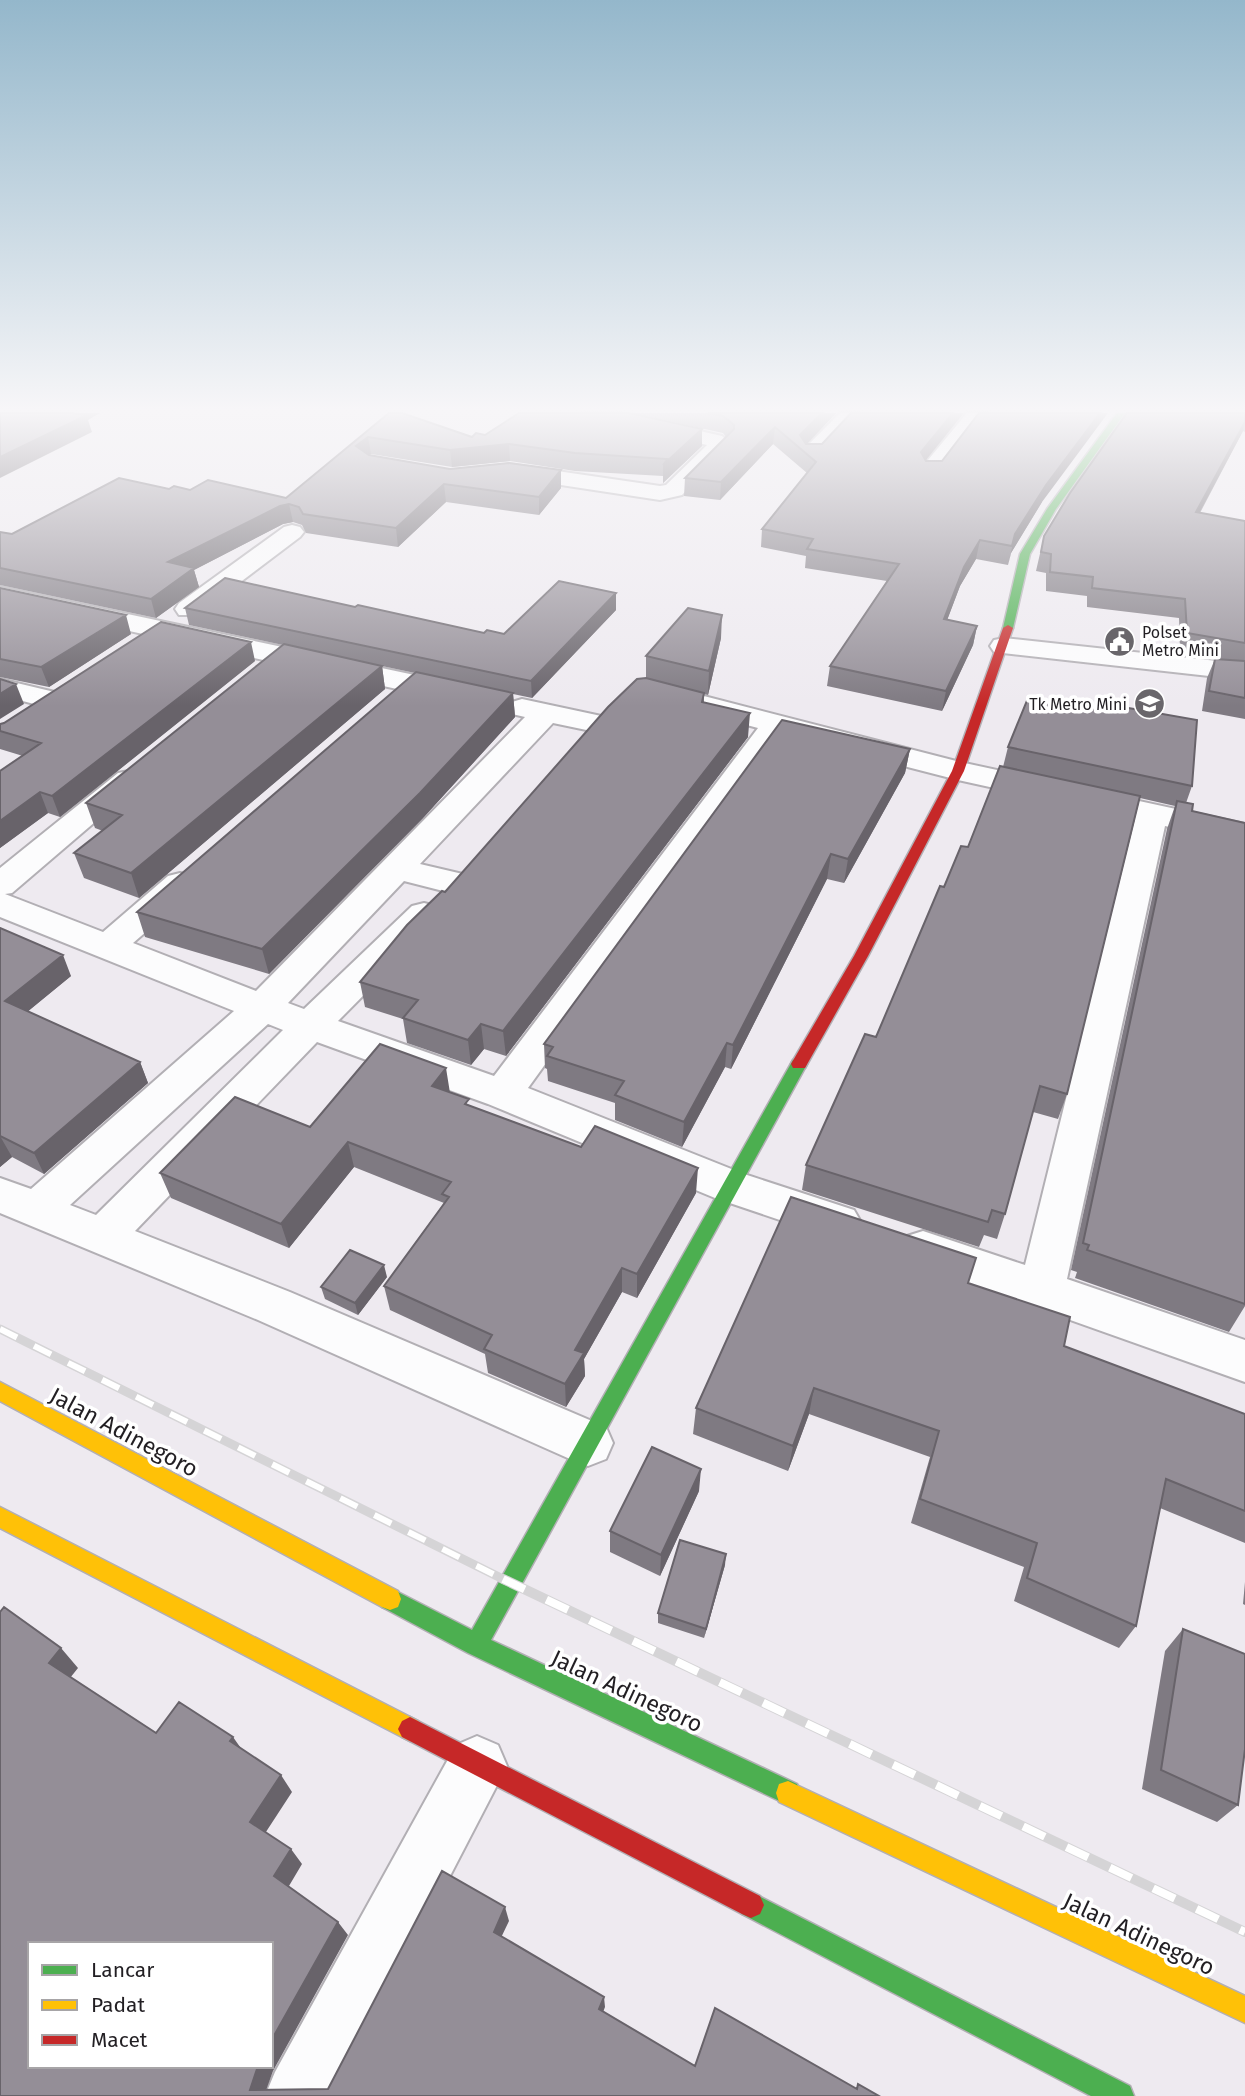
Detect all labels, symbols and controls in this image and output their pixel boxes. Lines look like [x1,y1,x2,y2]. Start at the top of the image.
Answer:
place label: Polset Metro Mini [1142,623,1219,660]
public building icon: Polset Metro Mini [1102,624,1136,658]
school or university icon: Tk Metro Mini [1133,687,1167,721]
place label: Tk Metro Mini [1029,695,1127,714]
street label: Jalan Adinegoro [45,1381,203,1483]
street label: Jalan Adinegoro [547,1644,707,1738]
street label: Jalan Adinegoro [1059,1887,1219,1981]
legend [28,1942,273,2068]
text: Lancar [91,1957,154,1983]
text: Padat [91,1992,145,2018]
text: Macet [91,2027,148,2053]

